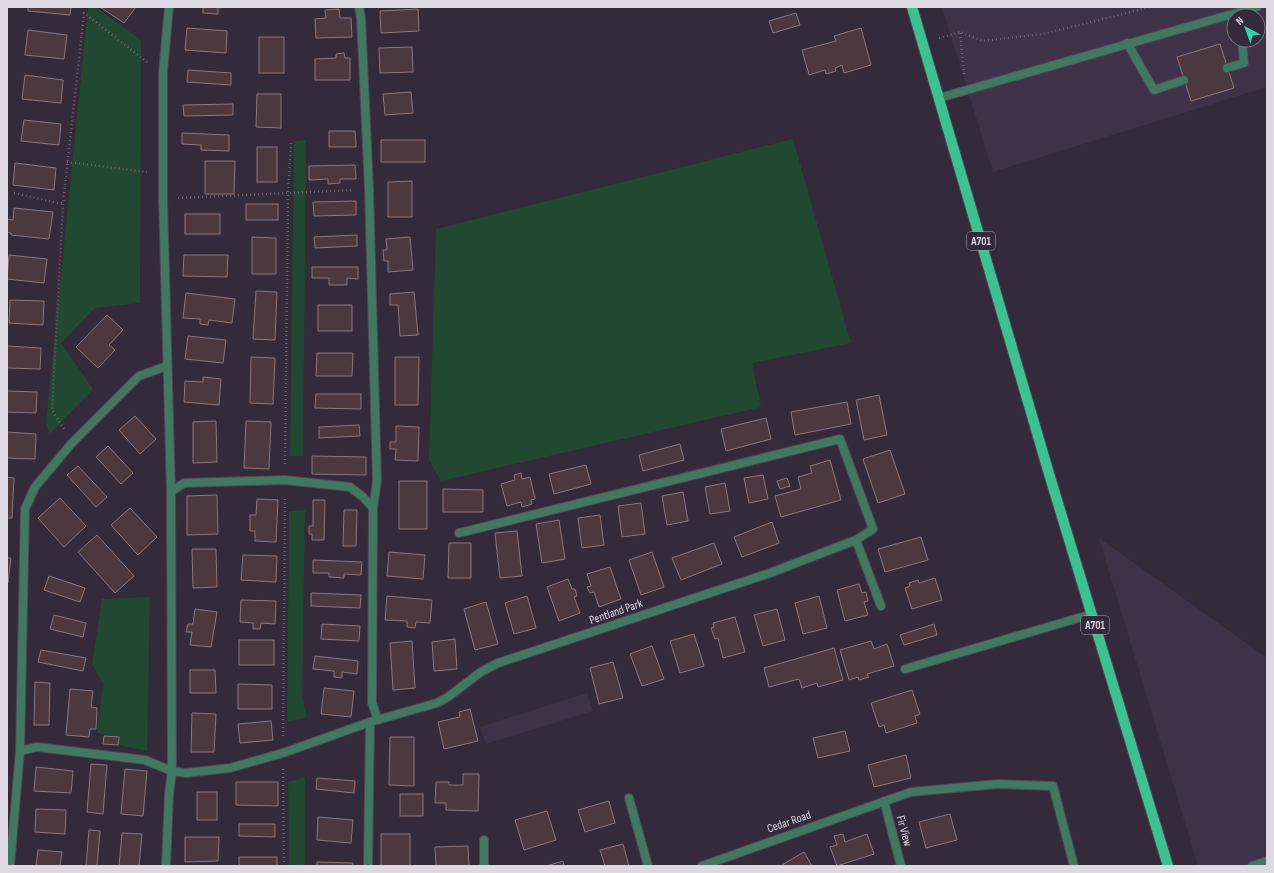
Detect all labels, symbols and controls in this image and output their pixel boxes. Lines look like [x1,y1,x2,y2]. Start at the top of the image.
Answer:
north arrow [1226,8,1266,48]
text: N [1233,14,1246,28]
road number: A701 [967,232,995,250]
street label: Pentland Park [587,596,645,628]
road number: A701 [1081,616,1109,634]
street label: Cedar Road [765,807,813,837]
street label: Fir View [893,814,915,848]

